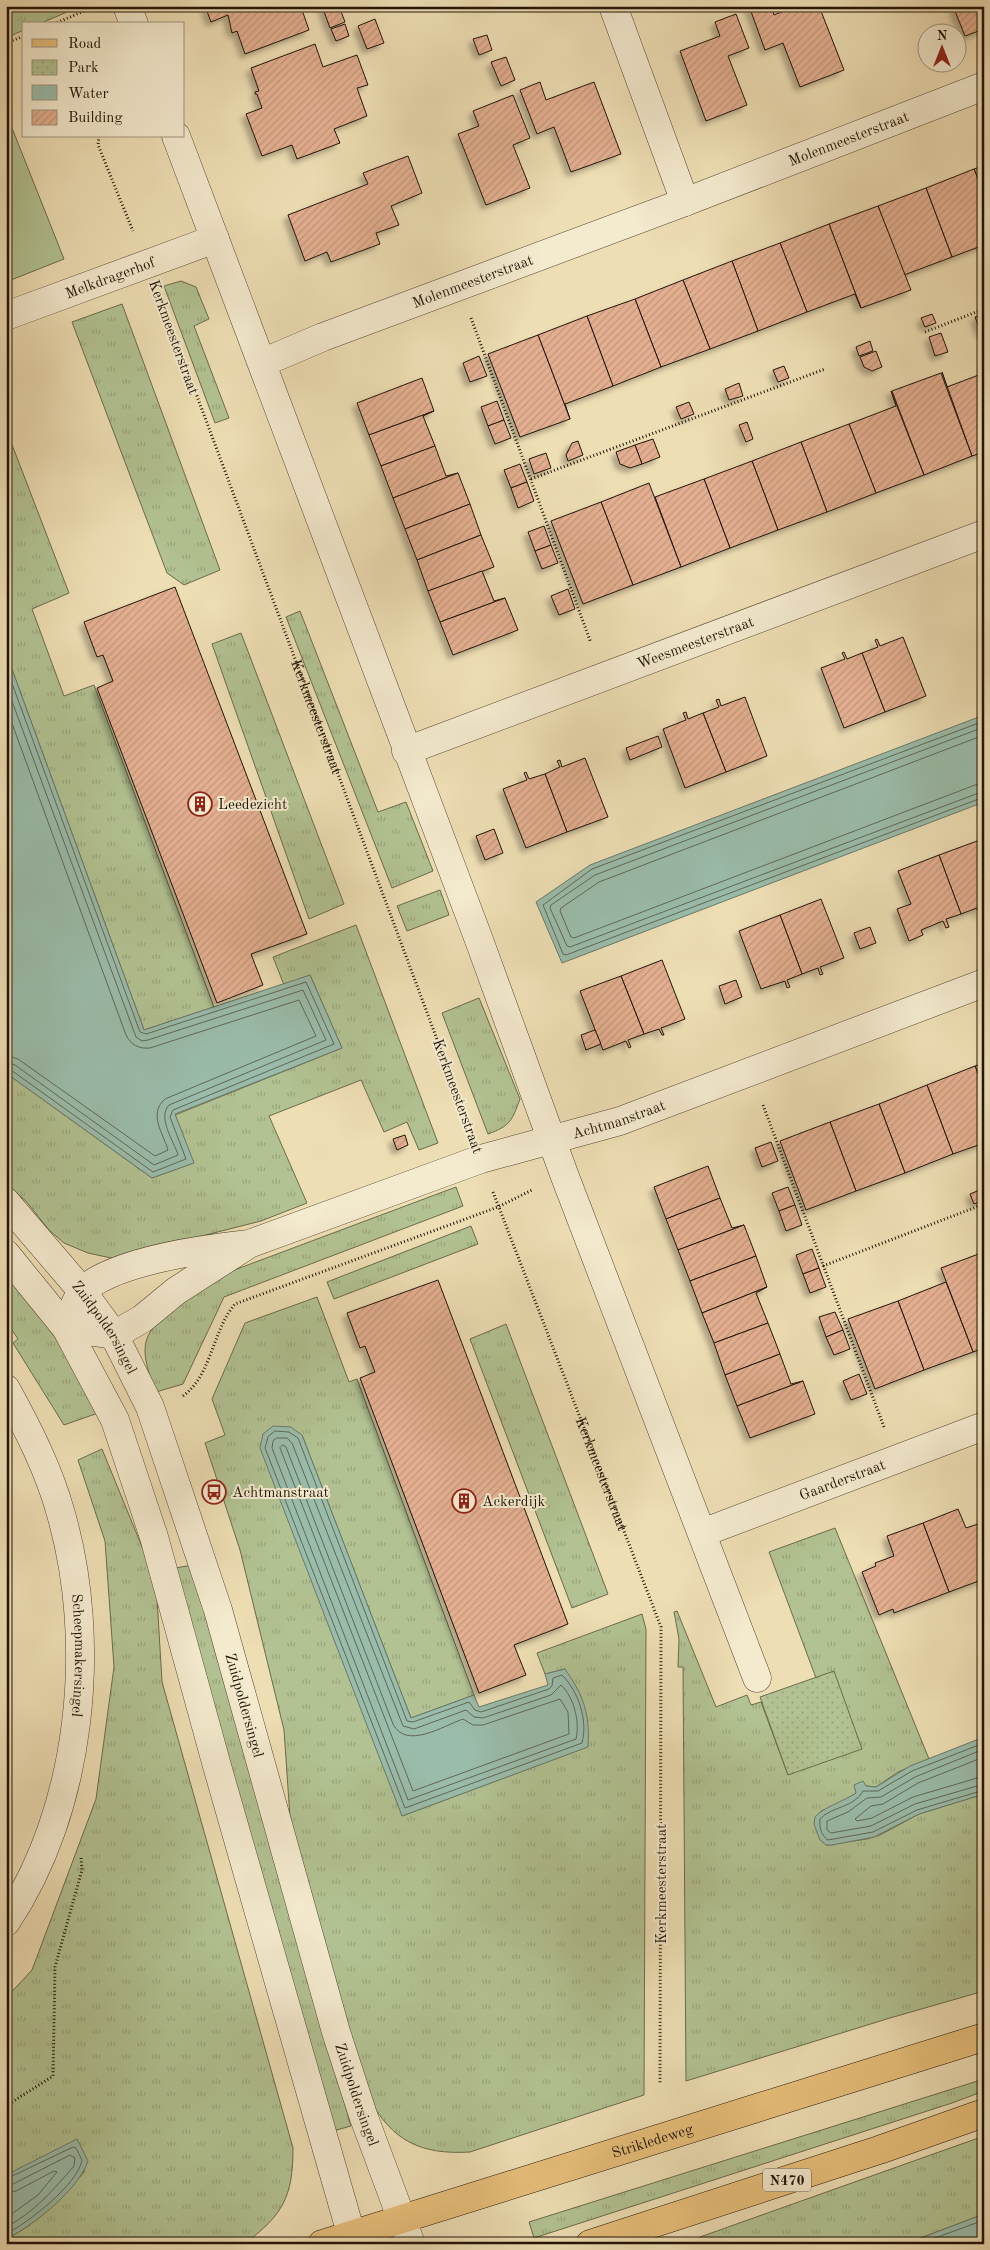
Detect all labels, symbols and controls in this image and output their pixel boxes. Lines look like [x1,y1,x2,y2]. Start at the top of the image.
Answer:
legend [22,22,185,138]
north arrow [918,22,968,72]
text: N [937,29,948,43]
text: Road [68,37,102,52]
text: Park [68,61,99,76]
text: Water [68,87,109,102]
street label: Molenmeesterstraat [787,110,911,170]
text: Building [68,111,123,126]
street label: Molenmeesterstraat [411,253,536,312]
street label: Melkdragerhof [64,255,159,302]
street label: Kerkmeesterstraat [145,278,200,397]
street label: Weesmeesterstraat [635,615,756,673]
street label: Kerkmeesterstraat [287,658,343,776]
building icon: Leedezicht [187,791,213,817]
place label: Leedezicht [218,798,287,813]
street label: Kerkmeesterstraat [429,1037,484,1156]
street label: Achtmanstraat [571,1098,668,1143]
street label: Zuidpoldersingel [68,1279,138,1377]
street label: Kerkmeesterstraat [572,1415,629,1533]
street label: Gaarderstraat [798,1458,888,1504]
bus stop icon: Achtmanstraat [201,1479,227,1505]
place label: Achtmanstraat [232,1486,329,1501]
building icon: Ackerdijk [451,1488,477,1514]
place label: Ackerdijk [482,1495,546,1510]
street label: Scheepmakersingel [68,1593,86,1718]
street label: Zuidpoldersingel [221,1652,265,1760]
street label: Kerkmeesterstraat [655,1824,670,1944]
street label: Zuidpoldersingel [331,2042,380,2148]
street label: Strikledeweg [610,2122,695,2162]
road number: N470 [763,2168,811,2192]

